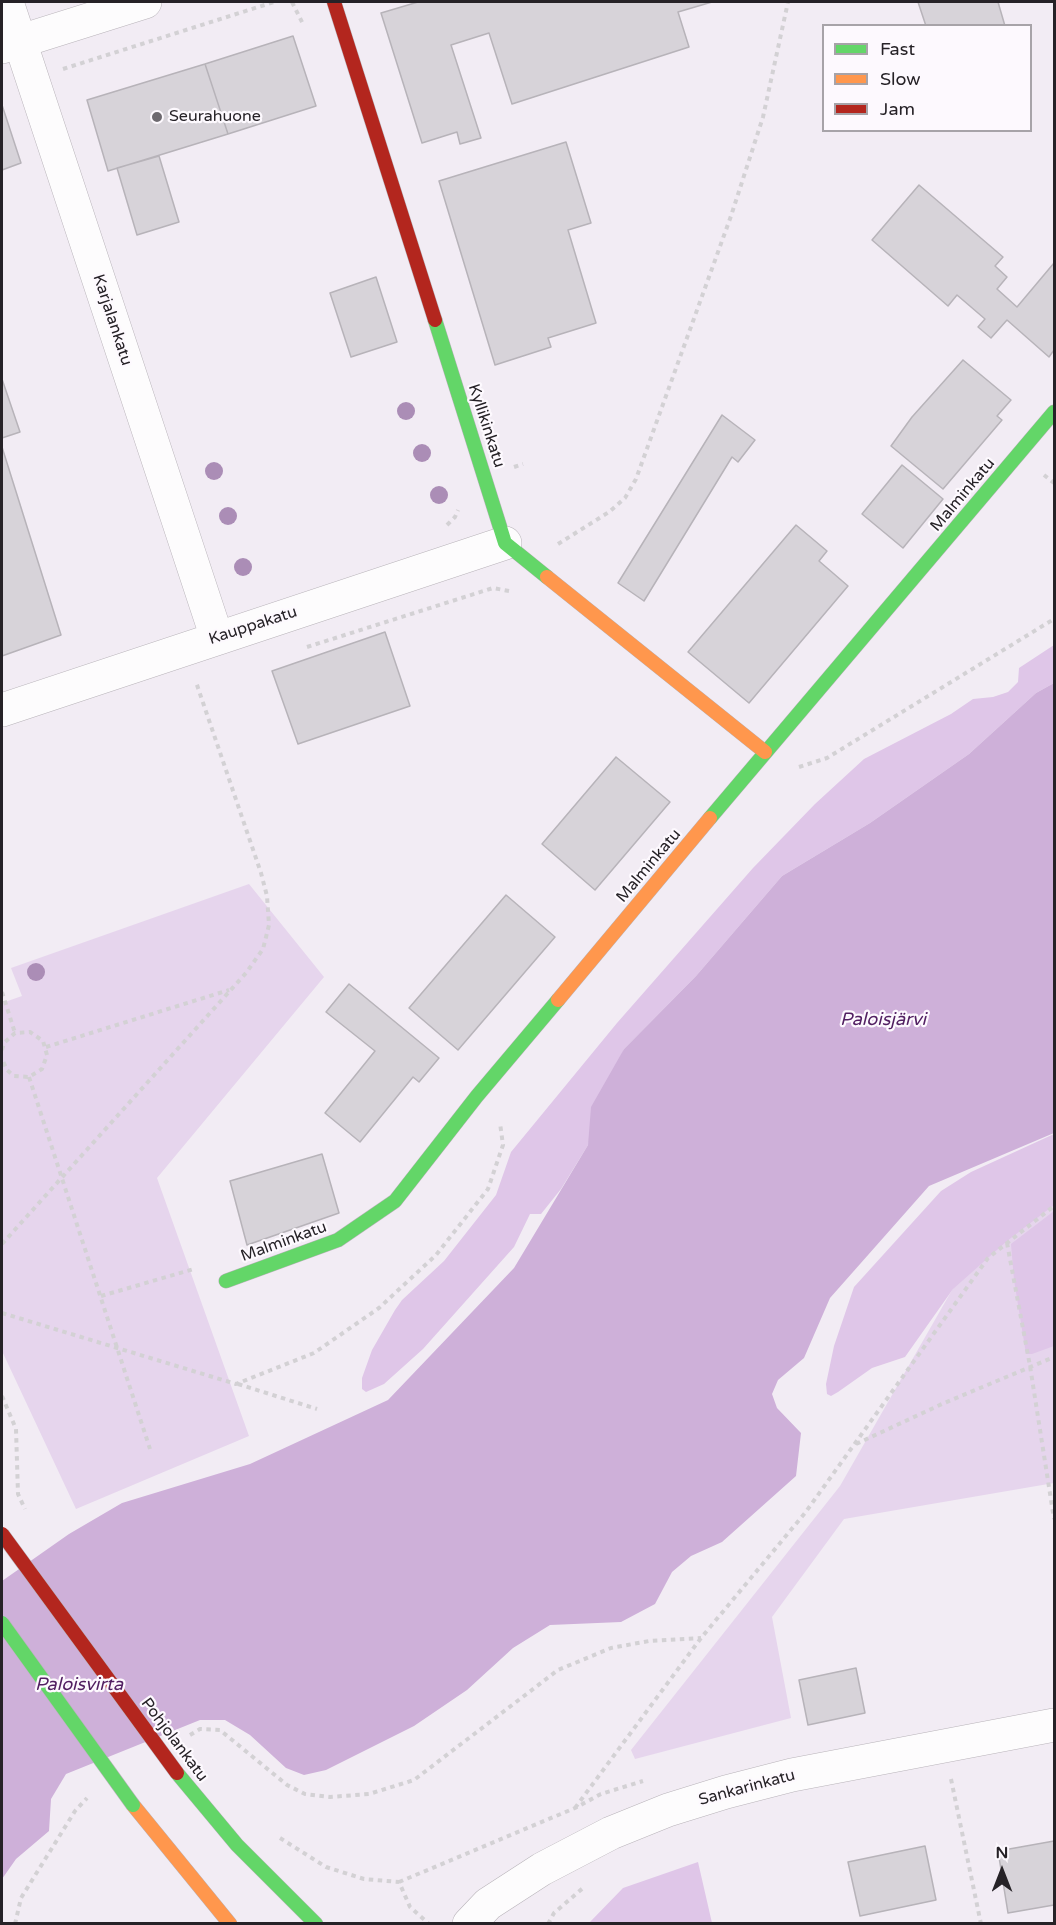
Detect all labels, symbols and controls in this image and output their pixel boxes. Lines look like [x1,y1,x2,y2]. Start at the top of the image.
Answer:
legend [822,24,1032,132]
text: Fast [880,38,915,60]
text: Slow [880,68,921,90]
text: Jam [880,98,915,120]
place label: Seurahuone [169,107,261,127]
marker: Seurahuone [150,110,164,124]
street label: Karjalankatu [88,272,136,368]
street label: Kyllikinkatu [463,382,509,470]
street label: Malminkatu [927,454,999,536]
street label: Kauppakatu [206,603,300,649]
street label: Malminkatu [613,825,685,907]
water label: Paloisjärvi [840,1009,926,1031]
street label: Malminkatu [238,1218,330,1266]
water label: Paloisvirta [35,1674,123,1696]
street label: Pohjolankatu [136,1694,212,1786]
street label: Sankarinkatu [697,1766,797,1810]
north arrow [972,1841,1032,1901]
text: N [996,1843,1008,1863]

